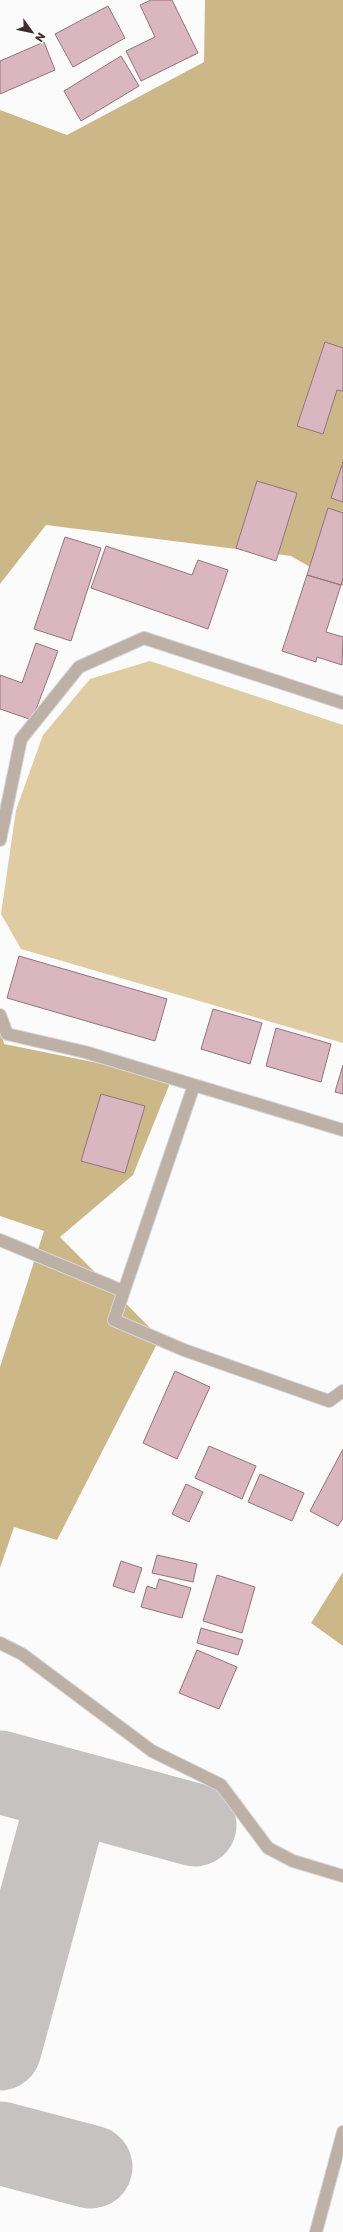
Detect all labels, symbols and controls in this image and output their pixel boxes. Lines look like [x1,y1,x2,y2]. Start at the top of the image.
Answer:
north arrow [12,12,52,52]
text: N [31,30,49,45]

